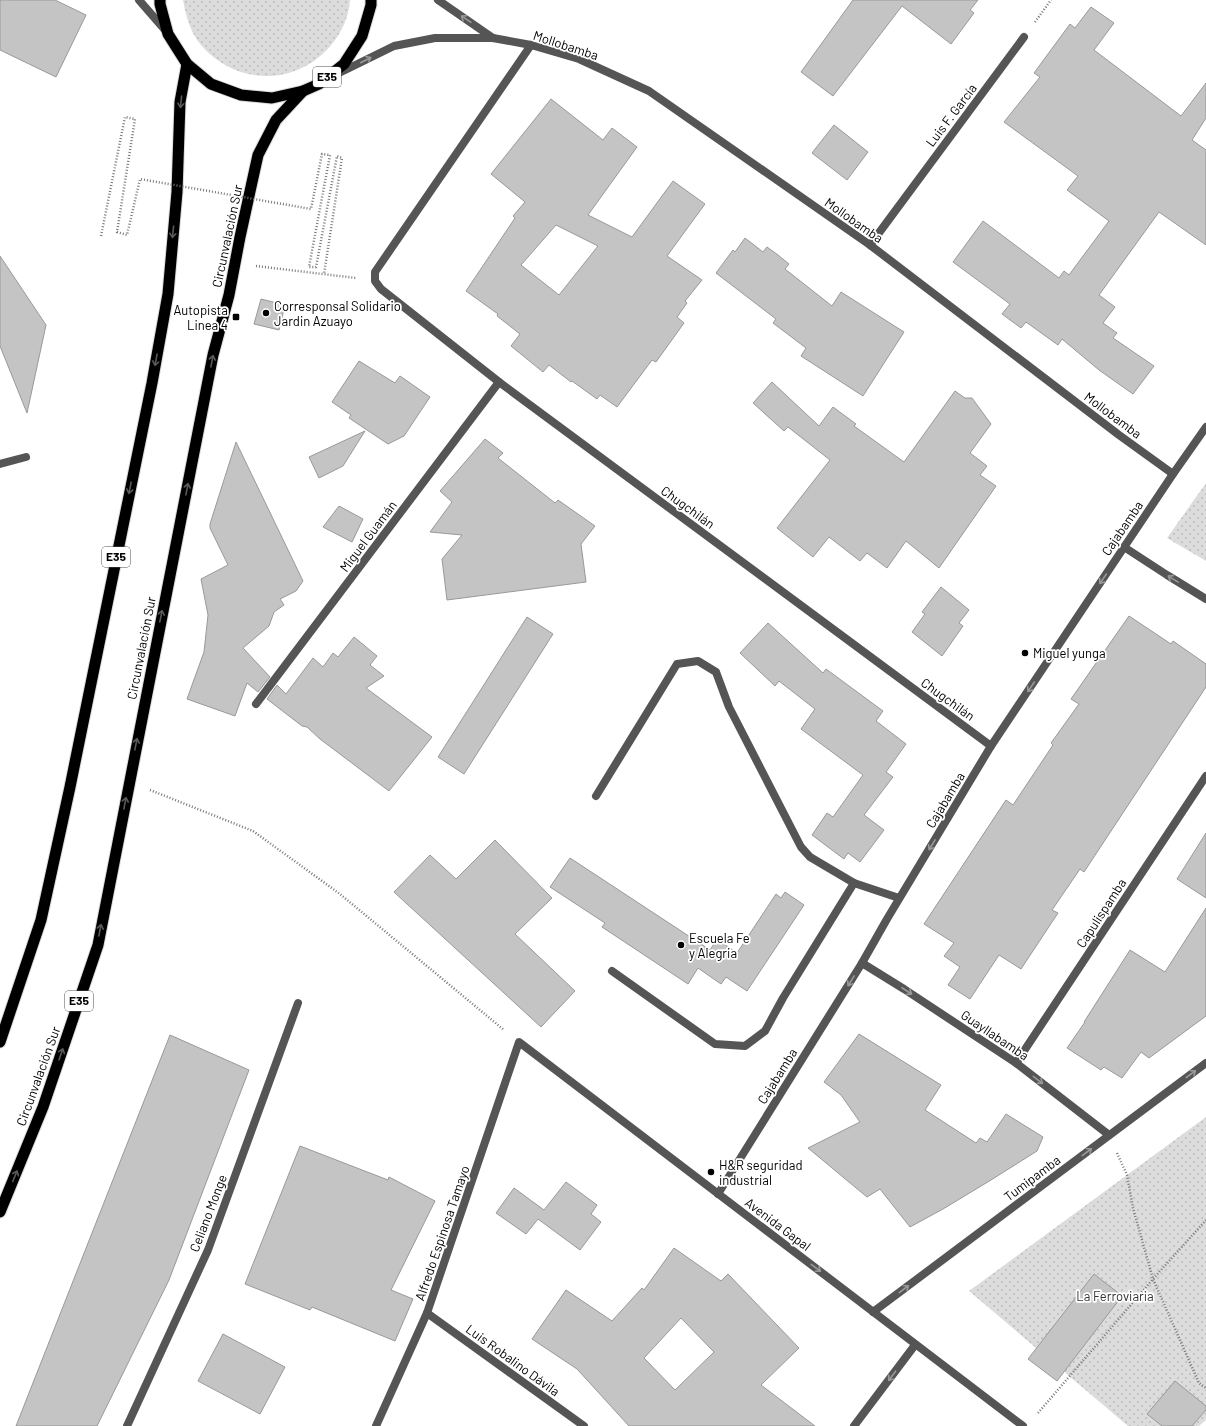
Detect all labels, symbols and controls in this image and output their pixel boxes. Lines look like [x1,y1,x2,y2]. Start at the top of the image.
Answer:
one-way arrow [461,15,472,23]
street label: Mollobamba [531,27,601,63]
one-way arrow [360,56,372,63]
road number: E35 [313,67,341,87]
street label: Luis F. García [922,80,980,150]
one-way arrow [177,95,185,108]
street label: Circunvalación Sur [208,183,246,289]
street label: Mollobamba [822,194,886,246]
one-way arrow [170,225,177,238]
place label: Corresponsal Solidario Jardin Azuayo [274,298,401,329]
place label: Autopista Linea 4 [173,302,228,333]
marker: Corresponsal Solidario Jardin Azuayo [261,308,271,318]
marker: Autopista Linea 4 [231,312,241,322]
one-way arrow [151,354,159,367]
one-way arrow [208,355,216,368]
street label: Mollobamba [1081,388,1145,442]
one-way arrow [126,481,134,494]
street label: Chugchilán [658,482,718,532]
one-way arrow [183,483,191,496]
street label: Miguel Guamán [336,497,400,575]
street label: Cajabamba [1098,498,1146,558]
road number: E35 [102,547,130,567]
one-way arrow [1099,573,1107,584]
one-way arrow [1167,574,1179,582]
street label: Circunvalación Sur [123,595,159,701]
one-way arrow [158,610,166,623]
place label: Miguel yunga [1033,645,1106,661]
marker: Miguel yunga [1020,648,1030,658]
street label: Chugchilán [918,674,978,724]
one-way arrow [1026,681,1034,693]
one-way arrow [133,738,141,751]
street label: Cajabamba [922,769,968,831]
one-way arrow [121,797,129,810]
one-way arrow [927,839,935,851]
street label: Capulispamba [1073,875,1129,951]
one-way arrow [97,924,105,937]
place label: Escuela Fe y Alegria [689,930,750,961]
marker: Escuela Fe y Alegria [676,940,686,950]
one-way arrow [847,975,855,986]
one-way arrow [901,987,912,995]
road number: E35 [65,991,93,1011]
street label: Guayllabamba [958,1006,1032,1064]
street label: Circunvalación Sur [13,1024,64,1128]
street label: Cajabamba [754,1045,800,1107]
one-way arrow [58,1048,65,1061]
one-way arrow [1185,1070,1196,1078]
one-way arrow [1032,1075,1043,1084]
one-way arrow [1081,1148,1092,1156]
street label: Tumipamba [1001,1152,1063,1204]
place label: H&R seguridad industrial [719,1157,803,1188]
street label: Alfredo Espinosa Tamayo [411,1163,473,1303]
marker: H&R seguridad industrial [706,1167,716,1177]
one-way arrow [12,1170,19,1182]
street label: Celiano Monge [186,1172,230,1254]
street label: Avenida Gapal [742,1194,814,1254]
one-way arrow [810,1264,821,1273]
one-way arrow [899,1284,910,1293]
park label: La Ferroviaria [1076,1288,1154,1304]
street label: Luis Robalino Dávila [463,1321,563,1399]
one-way arrow [888,1370,896,1381]

